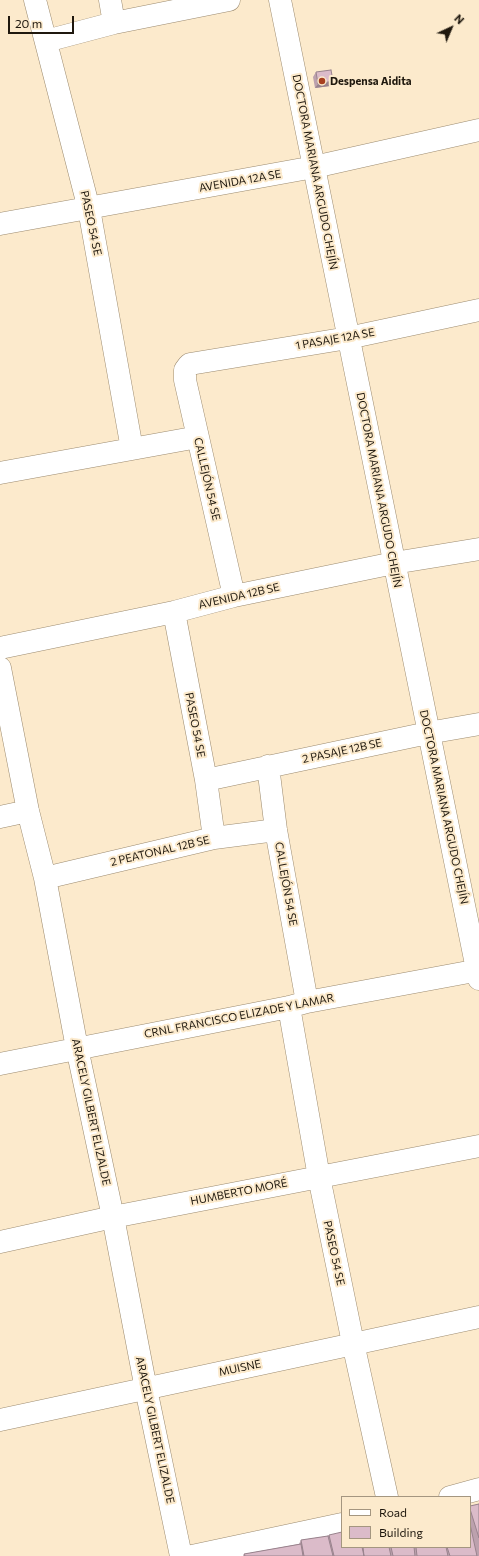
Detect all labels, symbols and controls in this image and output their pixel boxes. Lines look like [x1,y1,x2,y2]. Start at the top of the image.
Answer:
scale bar [10,8,76,34]
north arrow [431,8,471,48]
text: N [452,11,467,27]
text: 20 m [15,16,42,30]
street label: DOCTORA MARIANA ARGUDO CHEJÍN [290,73,340,271]
place label: Despensa Aidita [330,74,412,88]
marker: Despensa Aidita [317,76,327,86]
street label: AVENIDA 12A SE [198,167,282,195]
street label: PASEO 54 SE [78,189,104,257]
street label: 1 PASAJE 12A SE [294,326,376,352]
street label: DOCTORA MARIANA ARGUDO CHEJÍN [354,391,404,589]
street label: CALLEJÓN 54 SE [191,436,223,522]
street label: AVENIDA 12B SE [197,580,281,612]
street label: PASEO 54 SE [182,691,208,759]
street label: DOCTORA MARIANA ARGUDO CHEJÍN [417,709,471,905]
street label: 2 PASAJE 12B SE [301,736,383,766]
street label: 2 PEATONAL 12B SE [109,833,211,869]
street label: CALLEJÓN 54 SE [272,841,300,927]
street label: CRNL FRANCISCO ELIZADE Y LAMAR [143,991,335,1041]
street label: ARACELY GILBERT ELIZALDE [69,1037,113,1187]
street label: HUMBERTO MORÉ [189,1176,289,1208]
street label: PASEO 54 SE [321,1219,347,1287]
street label: ARACELY GILBERT ELIZALDE [133,1355,177,1505]
street label: MUISNE [218,1357,262,1379]
legend [341,1496,471,1548]
text: Road [379,1505,407,1519]
text: Building [379,1525,423,1539]

